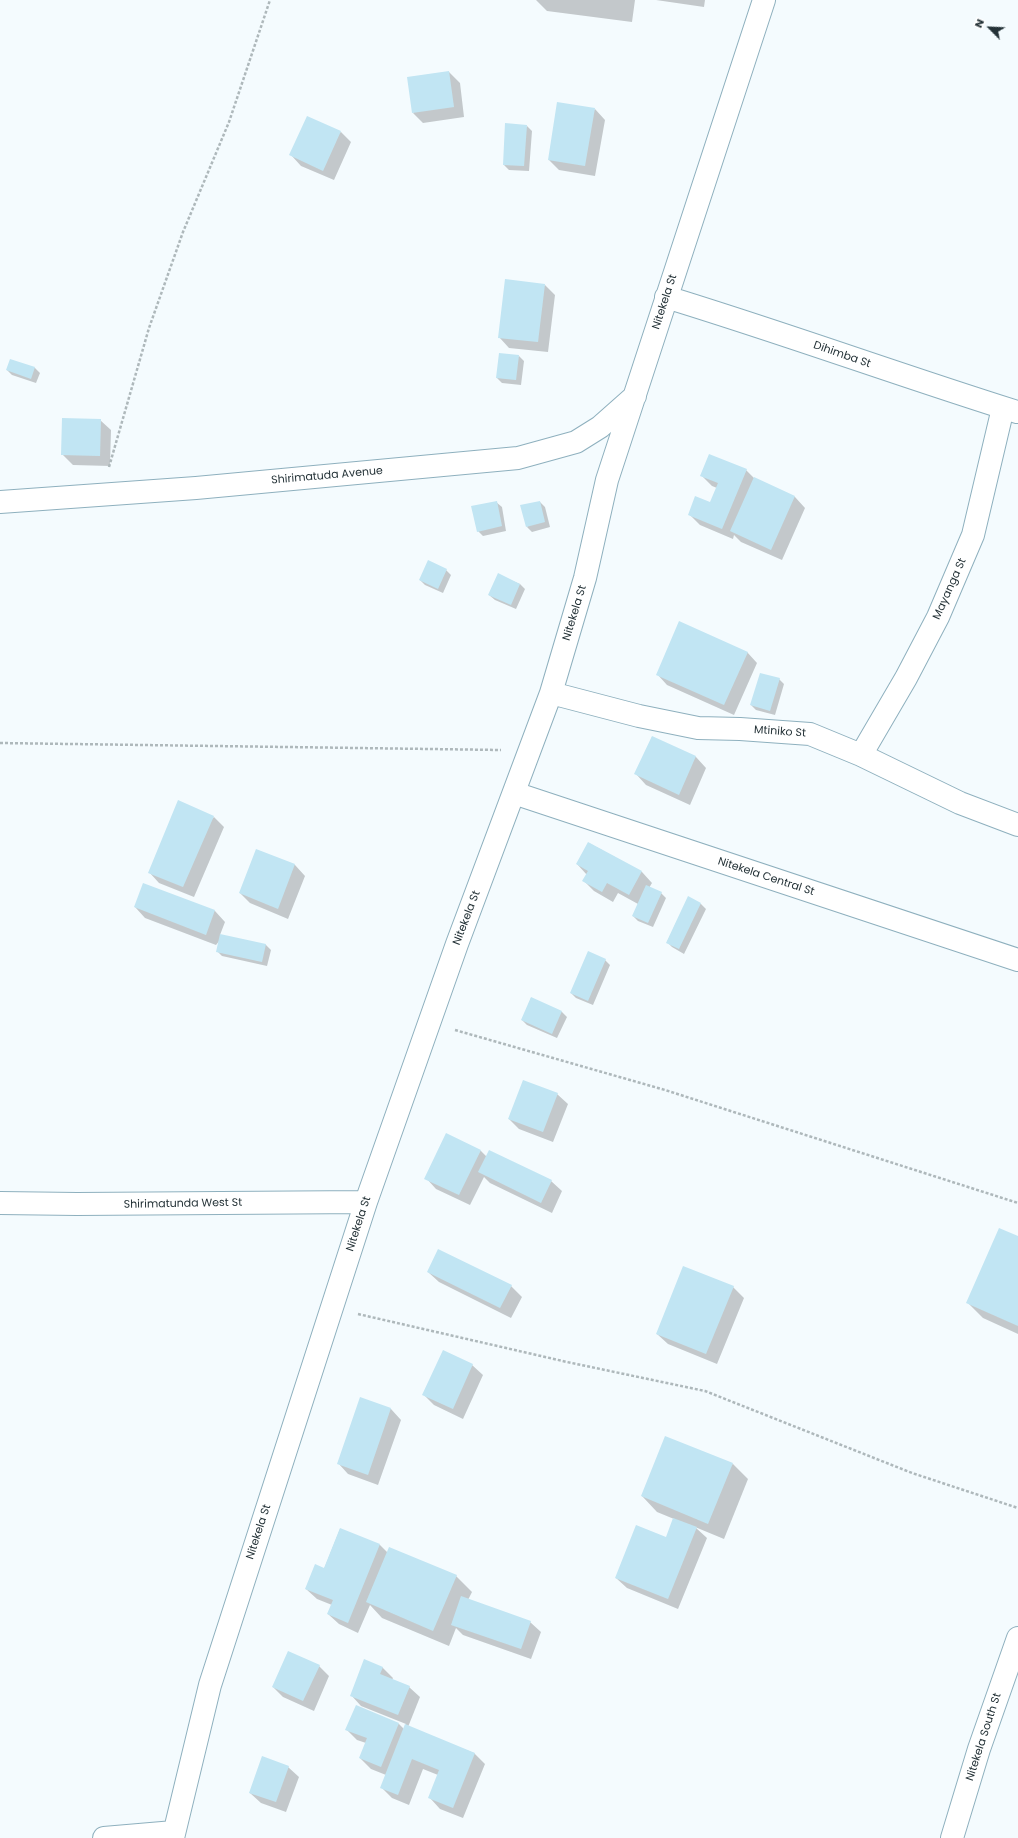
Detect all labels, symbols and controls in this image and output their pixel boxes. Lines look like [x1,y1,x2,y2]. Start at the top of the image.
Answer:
north arrow [970,8,1010,48]
text: N [970,16,988,30]
street label: Nitekela St [650,273,680,331]
street label: Dihimba St [812,339,872,371]
street label: Shirimatuda Avenue [271,465,383,487]
street label: Mayanga St [931,556,969,622]
street label: Nitekela St [560,584,590,642]
street label: Mtiniko St [754,724,806,740]
street label: Nitekela Central St [716,855,816,899]
street label: Nitekela St [451,889,483,947]
street label: Nitekela St [344,1195,374,1253]
street label: Shirimatunda West St [124,1196,242,1212]
street label: Nitekela St [244,1503,274,1561]
street label: Nitekela South St [964,1691,1004,1783]

